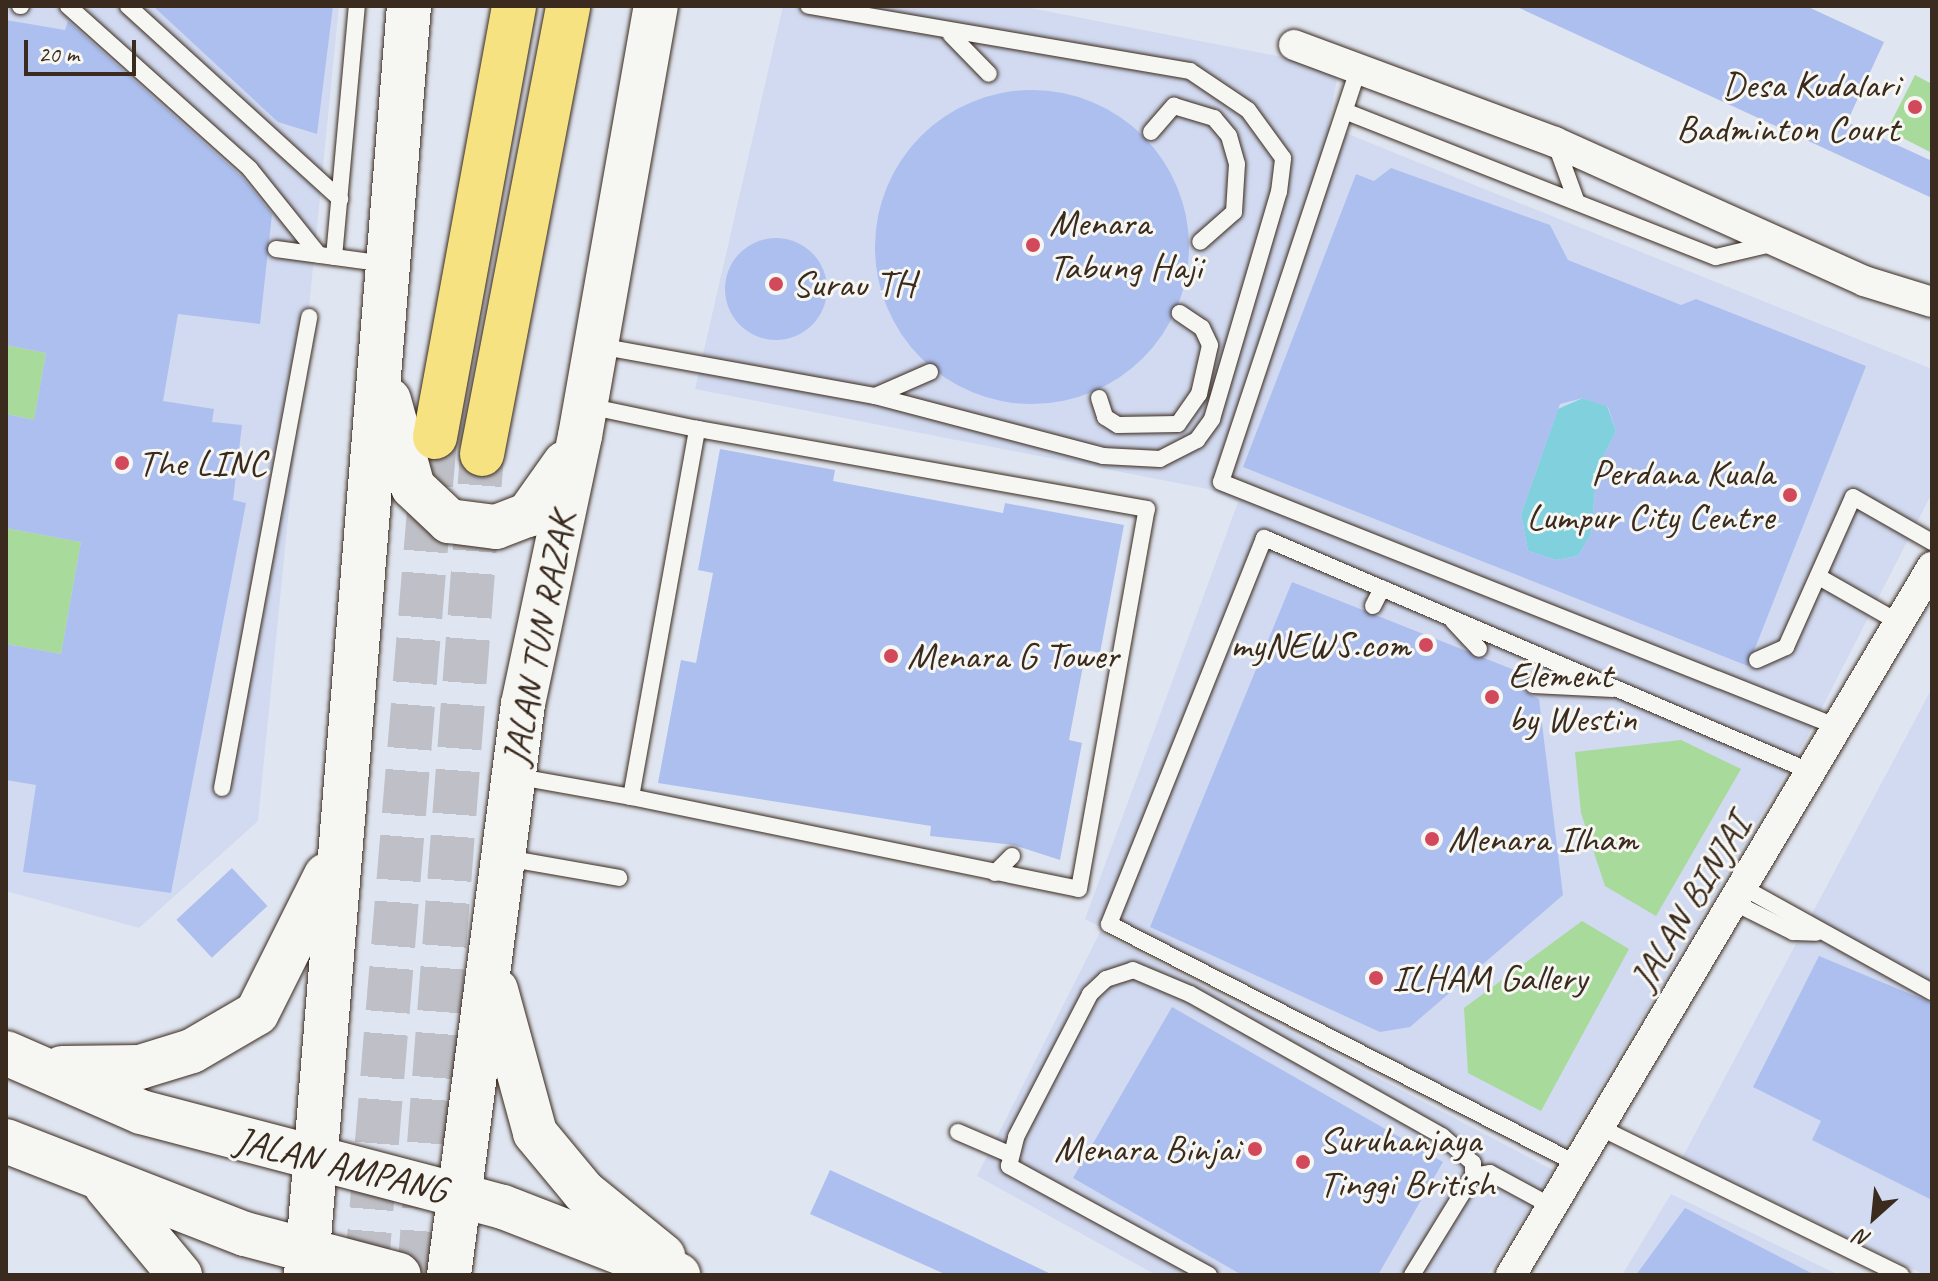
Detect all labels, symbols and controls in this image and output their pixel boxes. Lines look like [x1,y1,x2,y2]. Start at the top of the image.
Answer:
scale bar [28,24,140,74]
text: 20 m [38,39,79,69]
place label: Desa Kudalari Badminton Court [1676,62,1899,152]
marker: Desa Kudalari Badminton Court [1906,98,1924,116]
place label: Menara Tabung Haji [1049,200,1203,290]
marker: Menara Tabung Haji [1024,236,1042,254]
place label: Surau TH [792,261,915,307]
marker: Surau TH [767,275,785,293]
place label: The LINC [138,440,265,486]
place label: Perdana Kuala Lumpur City Centre [1527,450,1774,540]
marker: The LINC [113,454,131,472]
marker: Perdana Kuala Lumpur City Centre [1781,486,1799,504]
street label: JALAN TUN RAZAK [492,510,586,768]
place label: myNEWS.com [1230,622,1410,668]
place label: Menara G Tower [907,633,1118,679]
marker: myNEWS.com [1417,636,1435,654]
marker: Menara G Tower [882,647,900,665]
place label: Element by Westin [1508,652,1637,742]
marker: Element by Westin [1483,688,1501,706]
street label: JALAN BINJAI [1620,806,1760,998]
place label: Menara Ilham [1448,816,1636,862]
marker: Menara Ilham [1423,830,1441,848]
place label: ILHAM Gallery [1392,955,1587,1001]
marker: ILHAM Gallery [1367,969,1385,987]
street label: JALAN AMPANG [231,1117,451,1213]
place label: Suruhanjaya Tinggi British [1319,1117,1495,1206]
place label: Menara Binjai [1054,1126,1239,1172]
marker: Menara Binjai [1246,1140,1264,1158]
marker: Suruhanjaya Tinggi British [1294,1153,1312,1171]
north arrow [1834,1177,1914,1257]
text: N [1851,1223,1876,1254]

